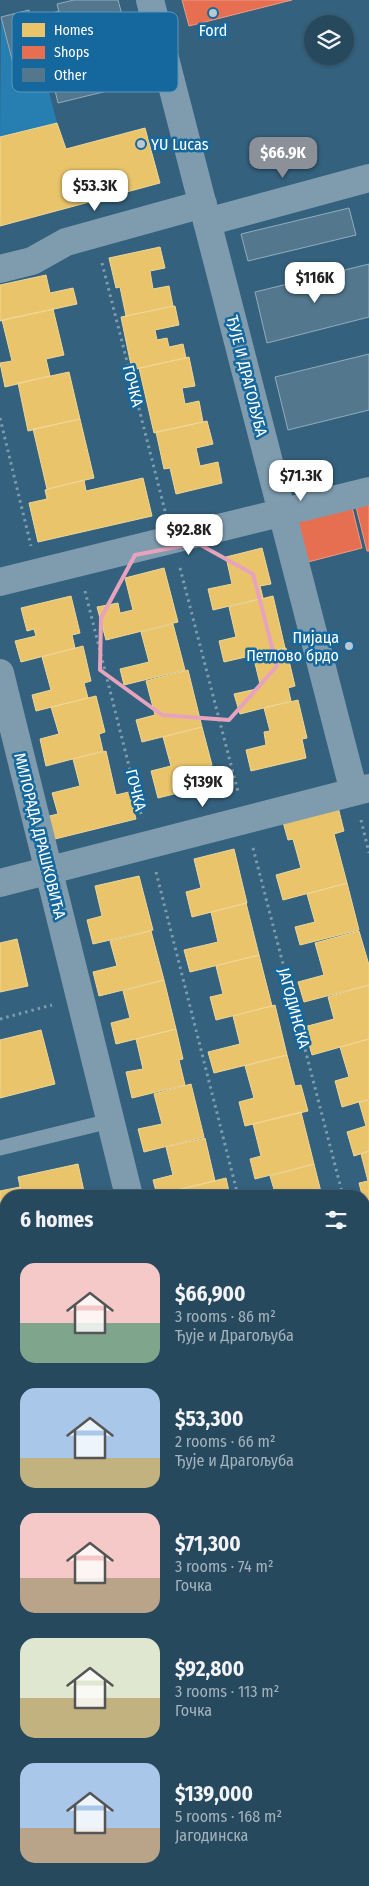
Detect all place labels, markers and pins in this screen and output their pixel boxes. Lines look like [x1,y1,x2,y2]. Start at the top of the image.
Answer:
marker: Ford [207,7,219,19]
place label: Ford [199,21,227,40]
place label: YU Lucas [151,135,209,154]
pin: $66.9K [242,136,324,179]
marker: YU Lucas [135,138,147,150]
pin: $53.3K [54,170,136,212]
pin: $116K [280,262,350,304]
pin: $71.3K [260,460,342,502]
pin: $92.8K [148,514,230,556]
place label: Пијаца Петлово брдо [246,628,339,665]
marker: Пијаца Петлово брдо [343,640,355,652]
pin: $139K [168,766,238,808]

